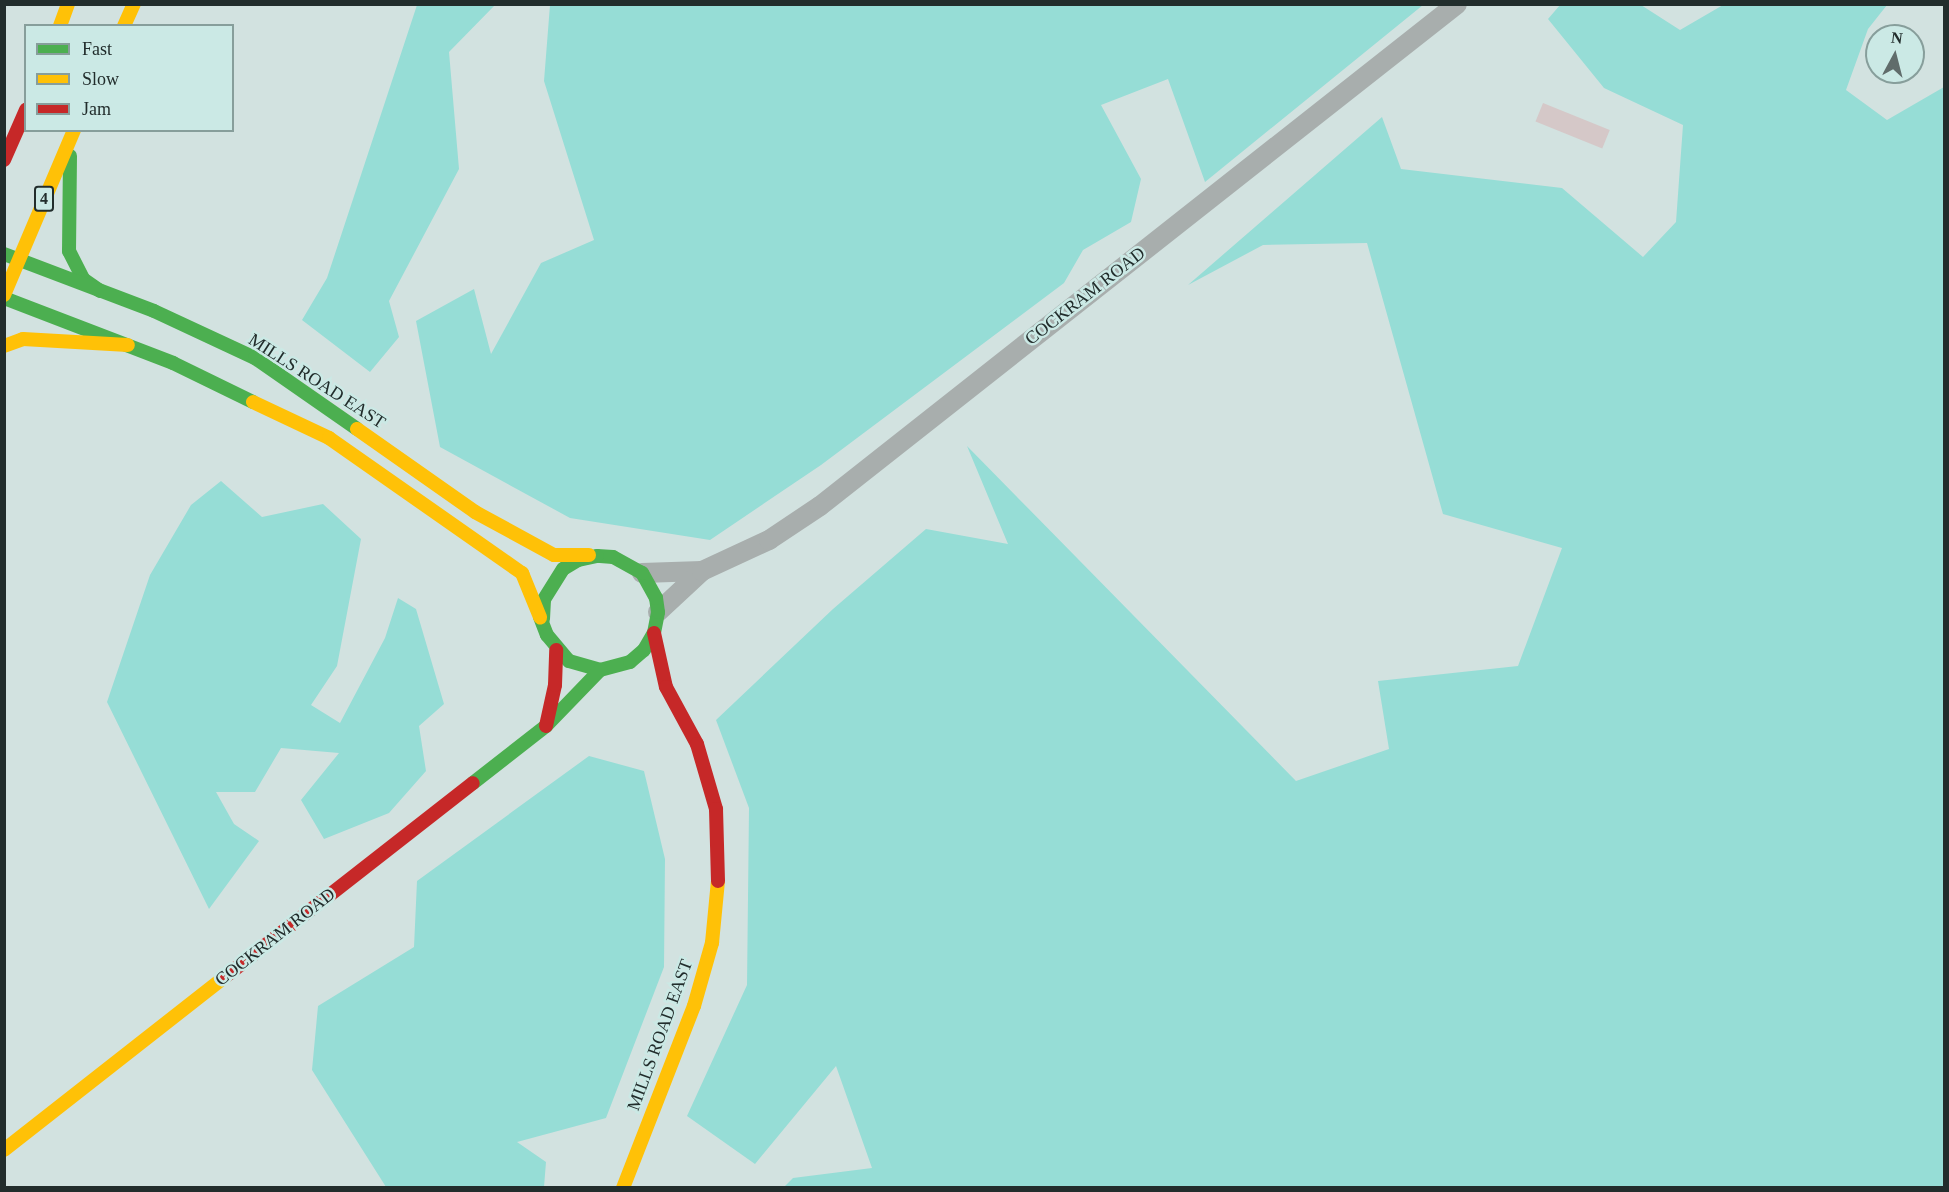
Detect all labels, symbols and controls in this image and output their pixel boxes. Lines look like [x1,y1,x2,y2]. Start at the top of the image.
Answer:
legend [24,24,234,132]
north arrow [1865,24,1925,84]
text: N [1890,28,1904,47]
text: Fast [82,39,112,59]
text: Slow [82,69,119,89]
text: Jam [82,99,111,119]
road number: 4 [34,186,54,212]
street label: COCKRAM ROAD [1021,242,1149,350]
street label: MILLS ROAD EAST [244,329,390,433]
street label: COCKRAM ROAD [211,883,339,991]
street label: MILLS ROAD EAST [623,957,697,1113]

